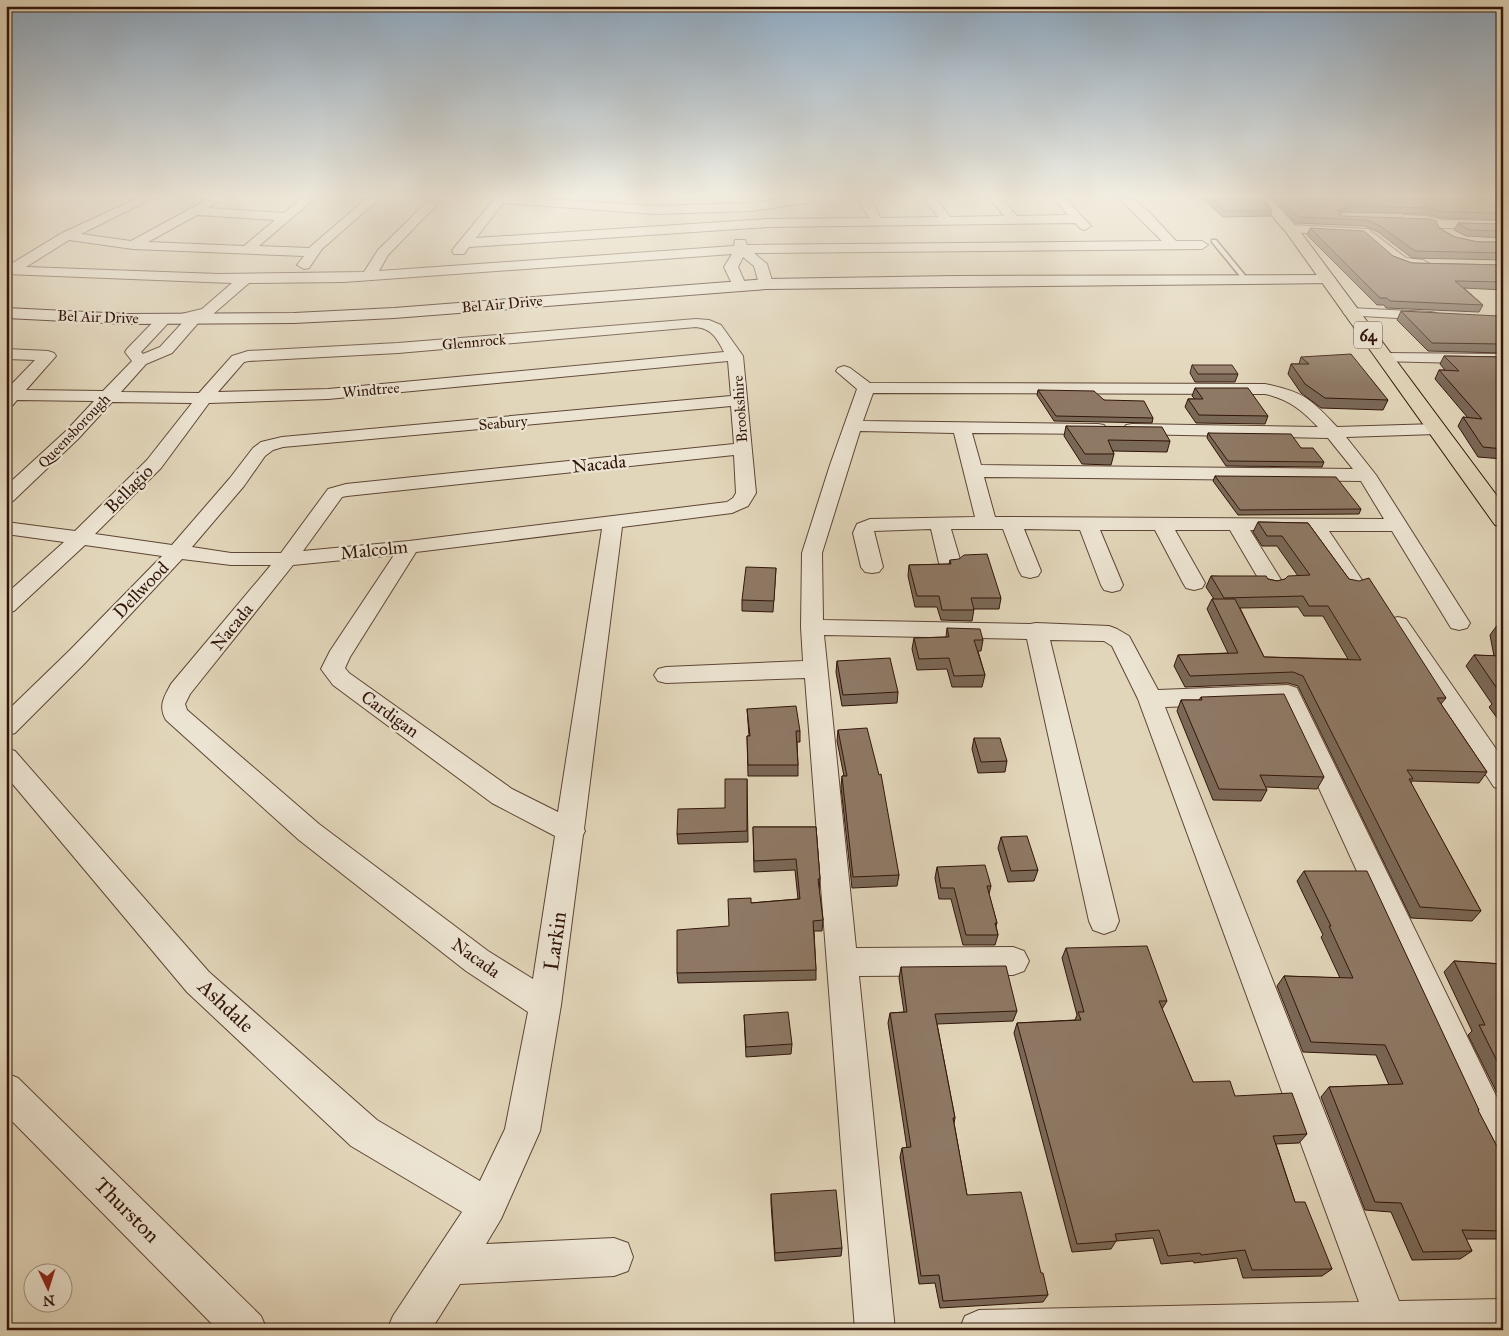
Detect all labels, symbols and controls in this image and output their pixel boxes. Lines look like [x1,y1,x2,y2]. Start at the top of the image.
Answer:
street label: Bel Air Drive [461,291,543,317]
street label: Bel Air Drive [57,307,139,327]
road number: 64 [1354,322,1382,348]
street label: Glennrock [441,330,507,354]
street label: Brookshire [729,375,751,443]
street label: Windtree [342,379,400,401]
street label: Queensborough [34,390,114,472]
street label: Seabury [478,412,529,434]
street label: Nacada [571,450,628,478]
street label: Bellagio [100,460,158,518]
street label: Malcolm [339,536,409,564]
street label: Dellwood [109,557,173,623]
street label: Nacada [206,599,258,655]
street label: Cardigan [356,686,423,743]
street label: Larkin [538,910,572,972]
street label: Nacada [447,933,505,983]
street label: Ashdale [192,973,260,1039]
street label: Thurston [89,1172,165,1248]
north arrow [22,1264,72,1314]
text: N [42,1292,55,1309]

